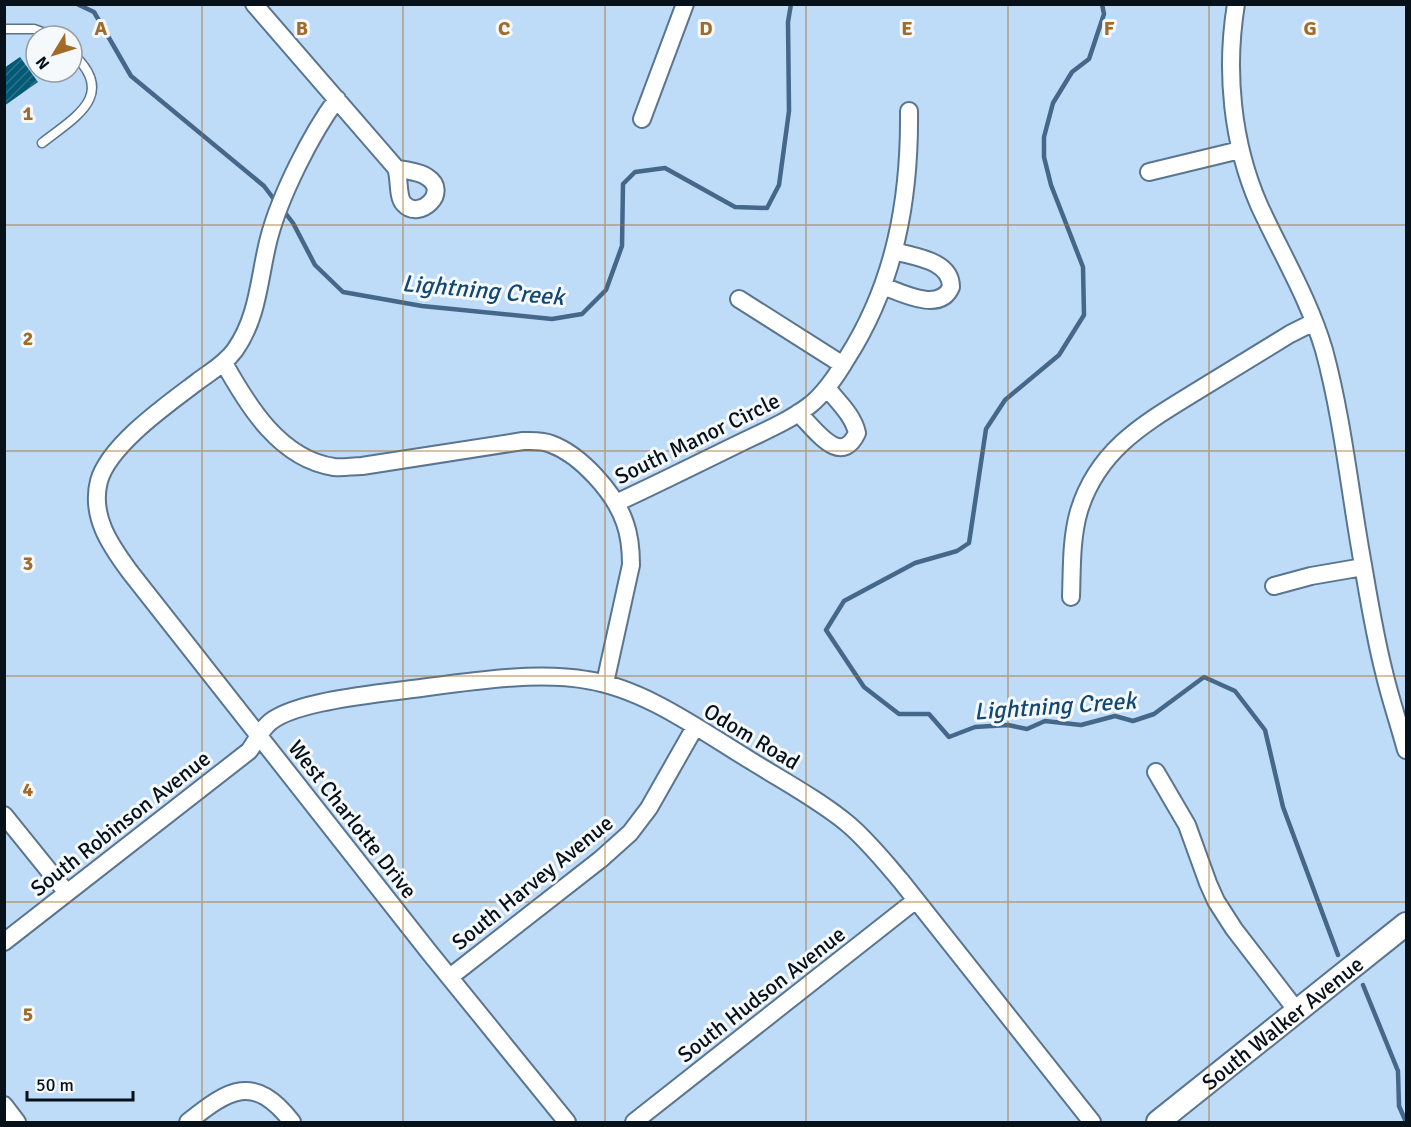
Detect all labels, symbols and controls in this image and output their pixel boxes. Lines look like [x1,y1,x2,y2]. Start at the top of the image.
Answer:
text: A [95,16,108,41]
text: B [296,16,308,41]
text: C [498,16,510,41]
text: D [699,16,713,41]
text: E [901,16,913,41]
text: F [1104,16,1115,41]
text: G [1303,16,1317,41]
north arrow [24,24,84,84]
text: N [32,52,54,73]
text: 1 [23,101,34,126]
water label: Lightning Creek [401,268,567,312]
text: 2 [23,326,33,351]
street label: South Manor Circle [610,387,784,490]
text: 3 [23,551,33,576]
water label: Lightning Creek [973,685,1139,727]
street label: Odom Road [699,697,805,776]
street label: West Charlotte Drive [282,735,423,904]
street label: South Robinson Avenue [25,745,216,902]
text: 4 [23,777,34,802]
street label: South Harvey Avenue [446,809,618,956]
street label: South Hudson Avenue [672,921,851,1068]
street label: South Walker Avenue [1196,950,1369,1096]
text: 5 [23,1002,33,1027]
scale bar [27,1064,134,1102]
text: 50 m [36,1074,74,1096]

